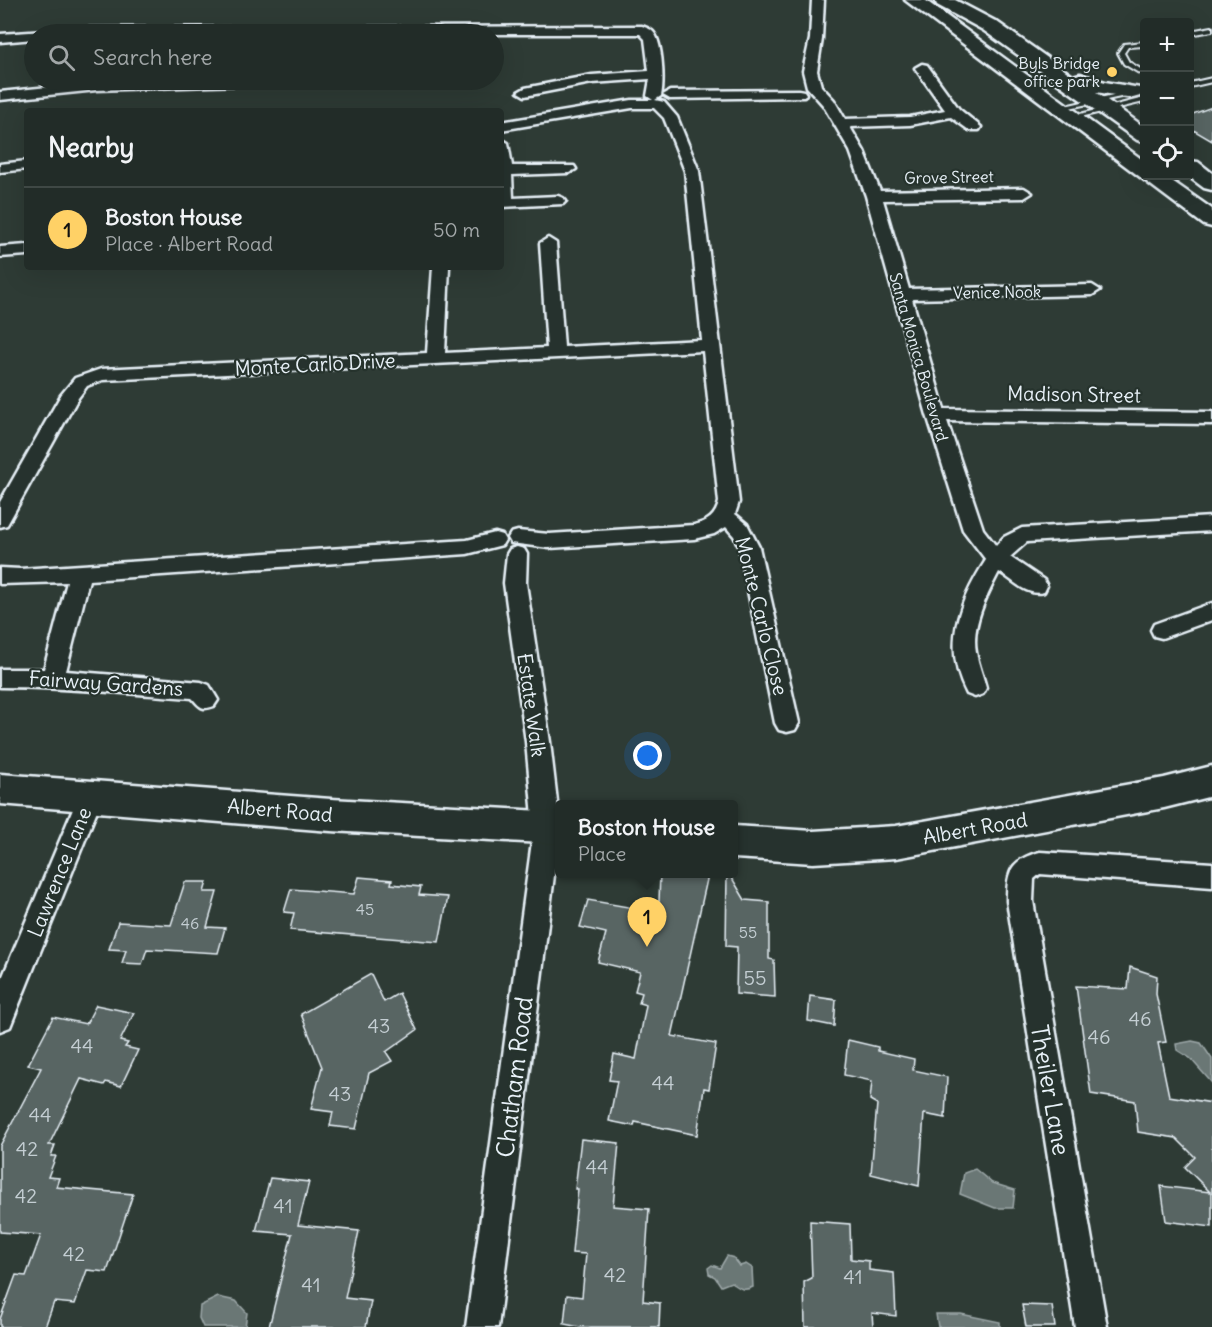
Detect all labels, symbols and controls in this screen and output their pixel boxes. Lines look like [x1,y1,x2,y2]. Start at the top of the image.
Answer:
map controls [1140,18,1194,180]
button: + [1140,18,1194,72]
search box [24,24,504,90]
icon: search [45,41,78,74]
text: Search here [93,43,212,71]
place label: Byls Bridge office park [1018,53,1100,91]
marker: Byls Bridge office park [1105,65,1119,79]
button: − [1140,72,1194,126]
button: locate [1140,126,1194,180]
text: Nearby [48,131,134,164]
street label: Grove Street [904,166,995,188]
text: Boston House [105,203,242,231]
text: 1 [64,217,71,242]
text: 50 m [433,217,480,242]
text: Place · Albert Road [105,231,273,256]
street label: Santa Monica Boulevard [885,270,953,444]
street label: Venice Nook [953,281,1041,303]
street label: Monte Carlo Drive [234,347,396,381]
street label: Madison Street [1007,380,1141,408]
street label: Monte Carlo Close [730,534,794,698]
street label: Estate Walk [512,651,552,759]
street label: Fairway Gardens [28,665,184,701]
your location [633,741,662,770]
street label: Albert Road [226,793,334,827]
popup [555,800,738,878]
street label: Lawrence Lane [22,803,96,941]
street label: Albert Road [921,806,1029,849]
text: Boston House [578,813,715,841]
text: Place [578,841,626,866]
pin: 1 [628,898,666,947]
house number: 45 [356,899,374,919]
house number: 46 [181,913,199,933]
house number: 55 [739,922,757,942]
house number: 55 [744,965,767,990]
street label: Chatham Road [489,995,539,1159]
house number: 46 [1128,1006,1152,1031]
house number: 43 [368,1013,390,1038]
street label: Theiler Lane [1025,1022,1077,1158]
house number: 46 [1087,1024,1111,1049]
house number: 44 [70,1033,94,1058]
house number: 44 [651,1070,675,1095]
house number: 43 [329,1081,351,1106]
house number: 44 [28,1102,52,1127]
house number: 42 [16,1136,38,1161]
house number: 44 [585,1154,609,1179]
house number: 42 [15,1183,37,1208]
house number: 41 [273,1193,293,1218]
house number: 42 [63,1241,85,1266]
house number: 42 [604,1262,626,1287]
house number: 41 [843,1264,863,1289]
house number: 41 [301,1272,321,1297]

